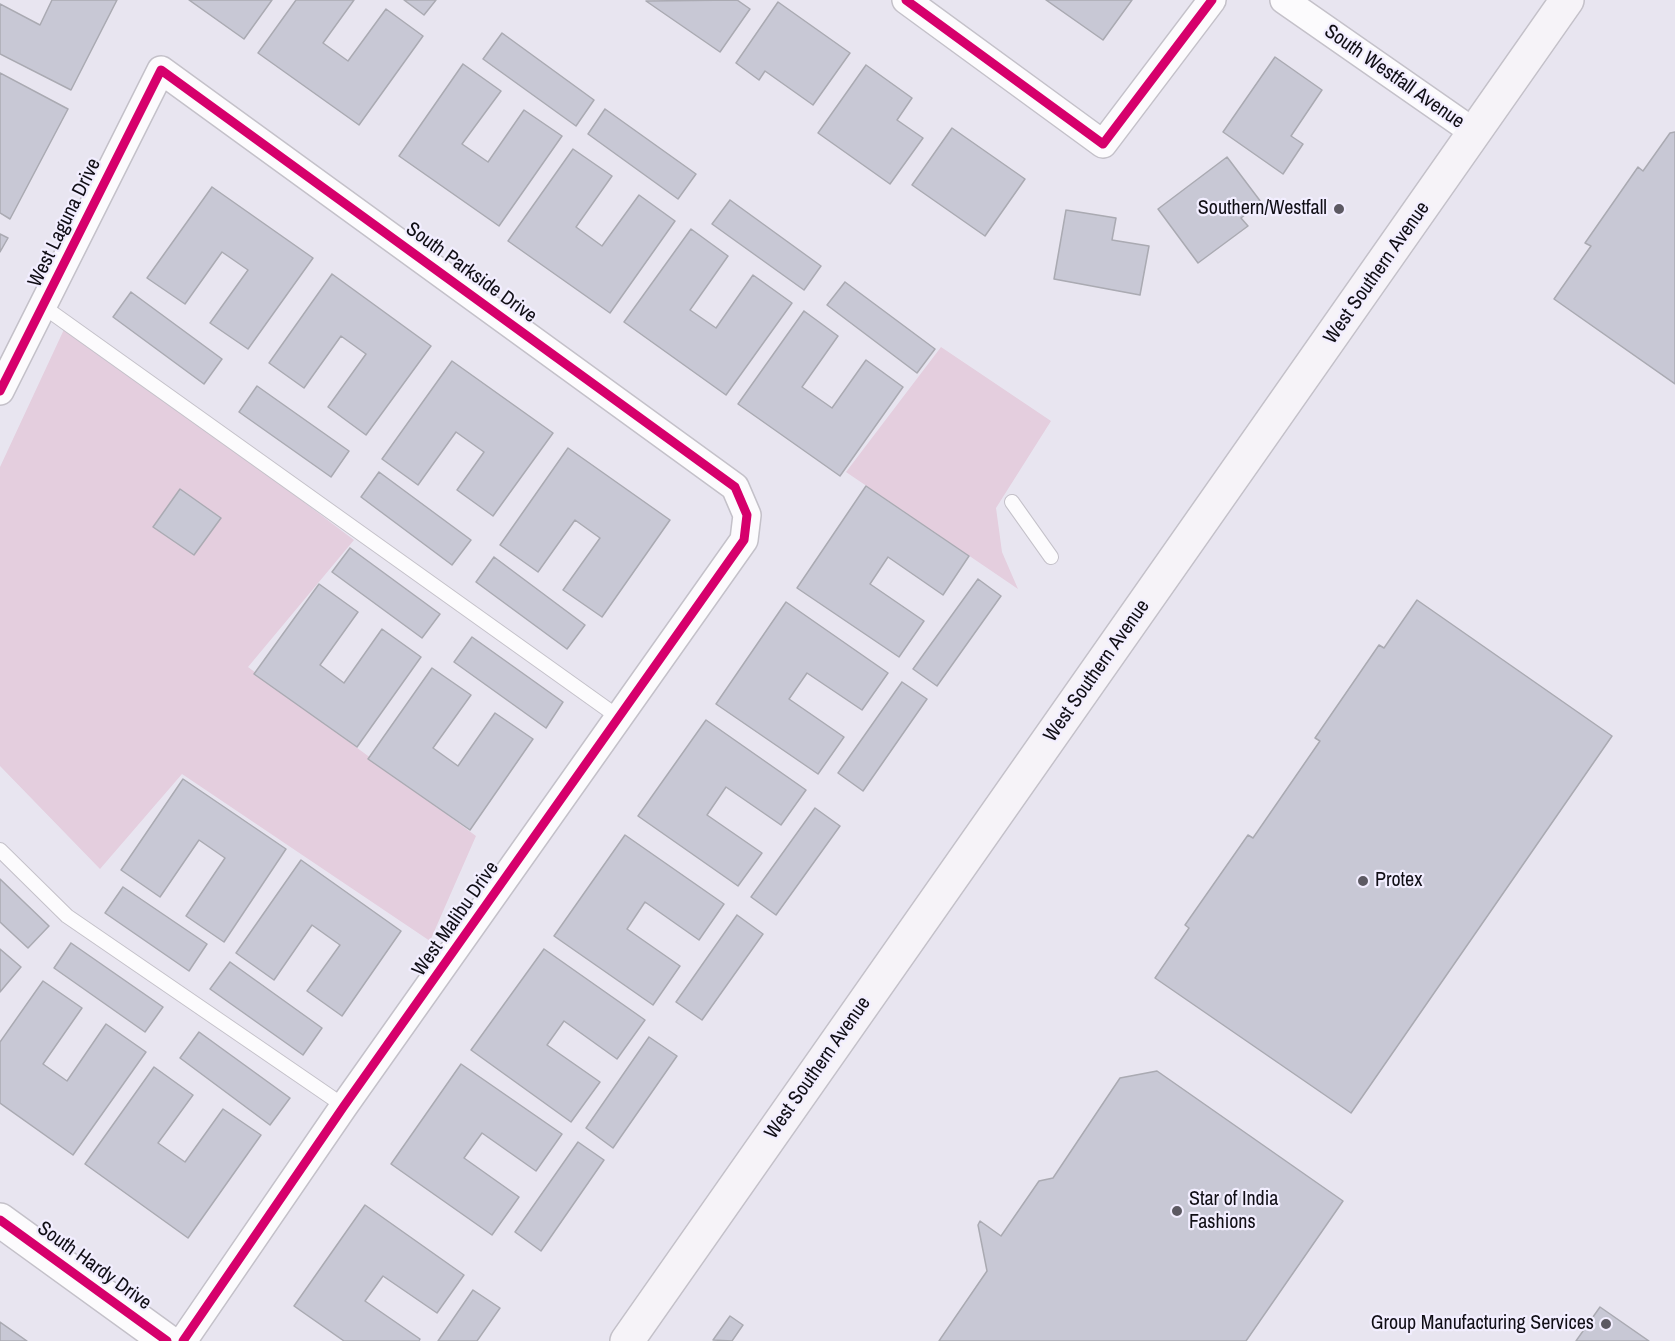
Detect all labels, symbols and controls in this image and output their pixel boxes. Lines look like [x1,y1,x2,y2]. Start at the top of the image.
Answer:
street label: South Westfall Avenue [1319,20,1469,134]
street label: West Laguna Drive [24,155,106,291]
place label: Southern/Westfall [1198,197,1327,221]
street label: West Southern Avenue [1319,197,1435,349]
marker: Southern/Westfall [1332,202,1346,216]
street label: South Parkside Drive [401,217,541,329]
street label: West Southern Avenue [1039,595,1155,747]
street label: West Malibu Drive [408,857,504,981]
place label: Protex [1375,869,1422,893]
marker: Protex [1356,874,1370,888]
street label: West Southern Avenue [760,992,876,1144]
place label: Star of India Fashions [1189,1188,1278,1235]
marker: Star of India Fashions [1170,1204,1184,1218]
street label: South Hardy Drive [32,1217,156,1315]
place label: Group Manufacturing Services [1371,1312,1594,1336]
marker: Group Manufacturing Services [1599,1317,1613,1331]

